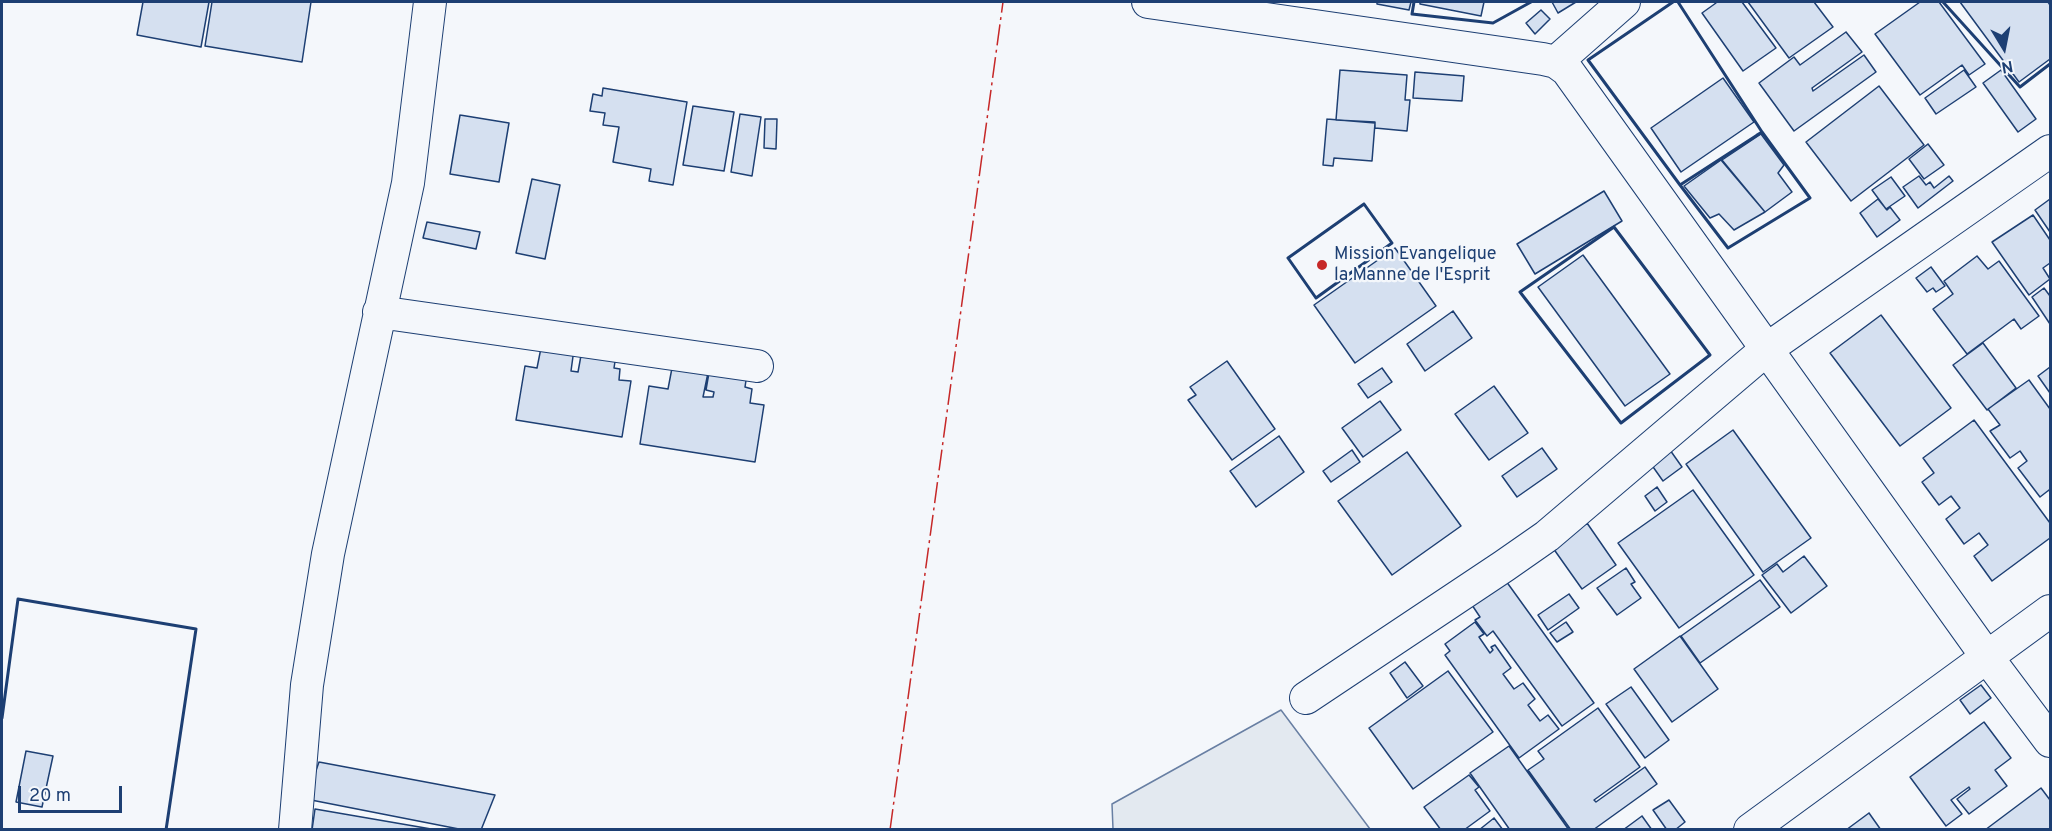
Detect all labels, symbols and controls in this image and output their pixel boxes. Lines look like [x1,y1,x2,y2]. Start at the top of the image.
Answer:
north arrow [1974,18,2034,78]
text: N [2000,55,2015,77]
place label: Mission Evangelique la Manne de l'Esprit [1334,244,1496,286]
marker: Mission Evangelique la Manne de l'Esprit [1315,258,1329,272]
scale bar [21,774,124,812]
text: 20 m [29,785,71,808]

